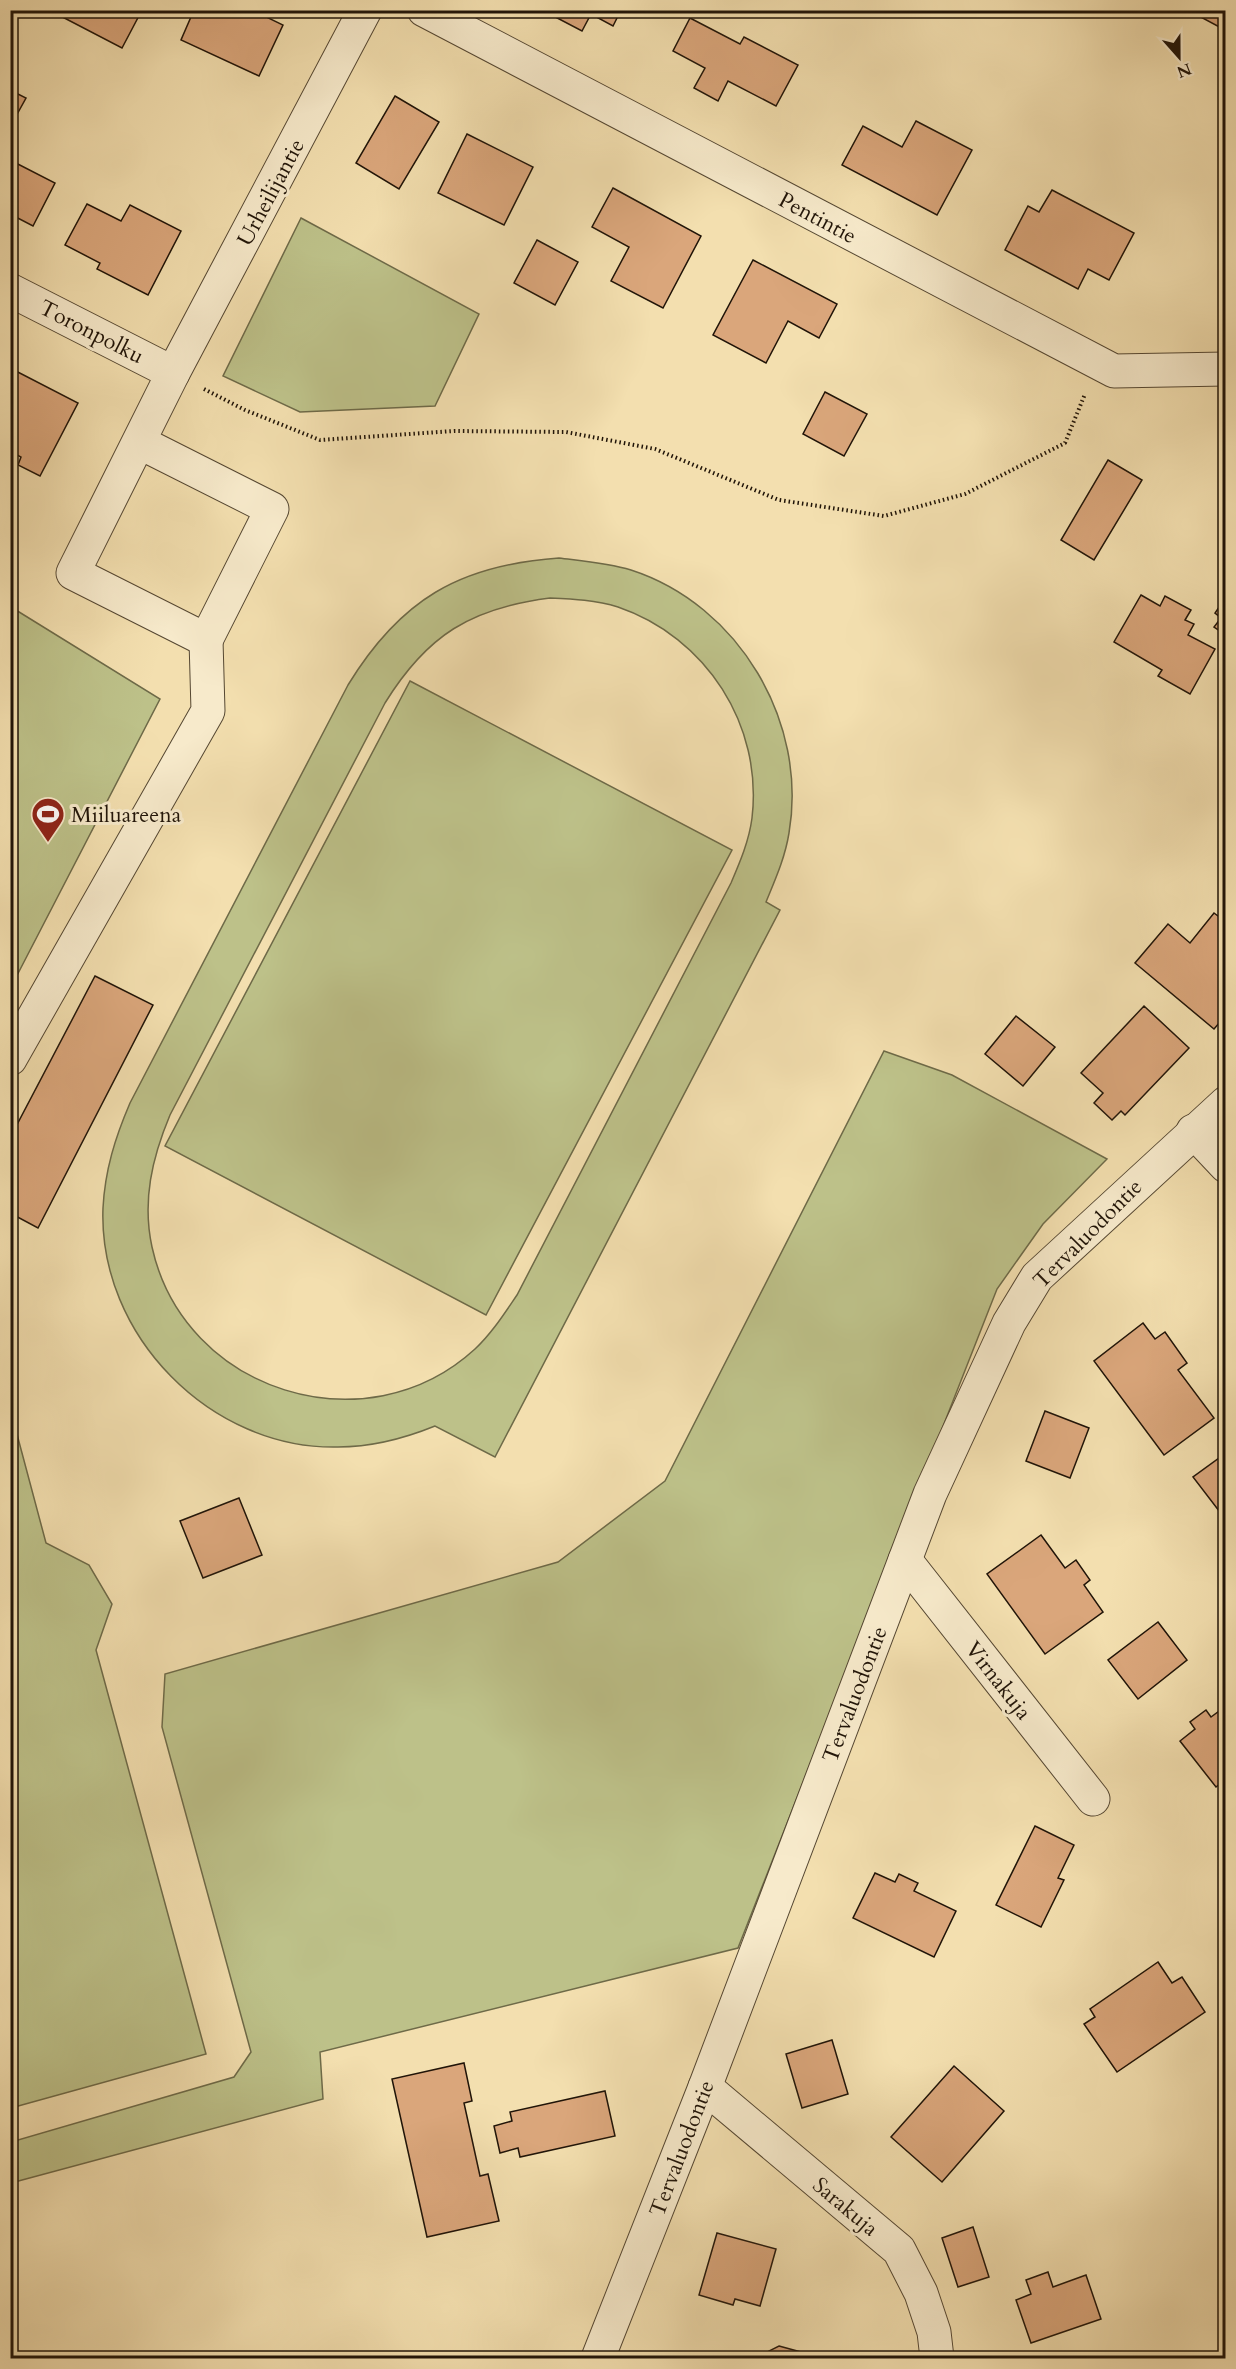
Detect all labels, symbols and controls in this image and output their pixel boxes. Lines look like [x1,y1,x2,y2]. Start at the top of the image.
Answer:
north arrow [1149,27,1209,87]
text: N [1173,57,1194,83]
street label: Urheilijantie [230,134,312,251]
street label: Pentintie [773,185,862,251]
street label: Toronpolku [34,293,149,371]
sports icon: Miiluareena [30,796,66,843]
place label: Miiluareena [71,800,182,830]
street label: Tervaluodontie [1026,1172,1149,1295]
street label: Tervaluodontie [815,1622,895,1767]
street label: Virnakuja [958,1635,1039,1726]
street label: Tervaluodontie [642,2076,722,2221]
street label: Sarakuja [806,2170,885,2244]

